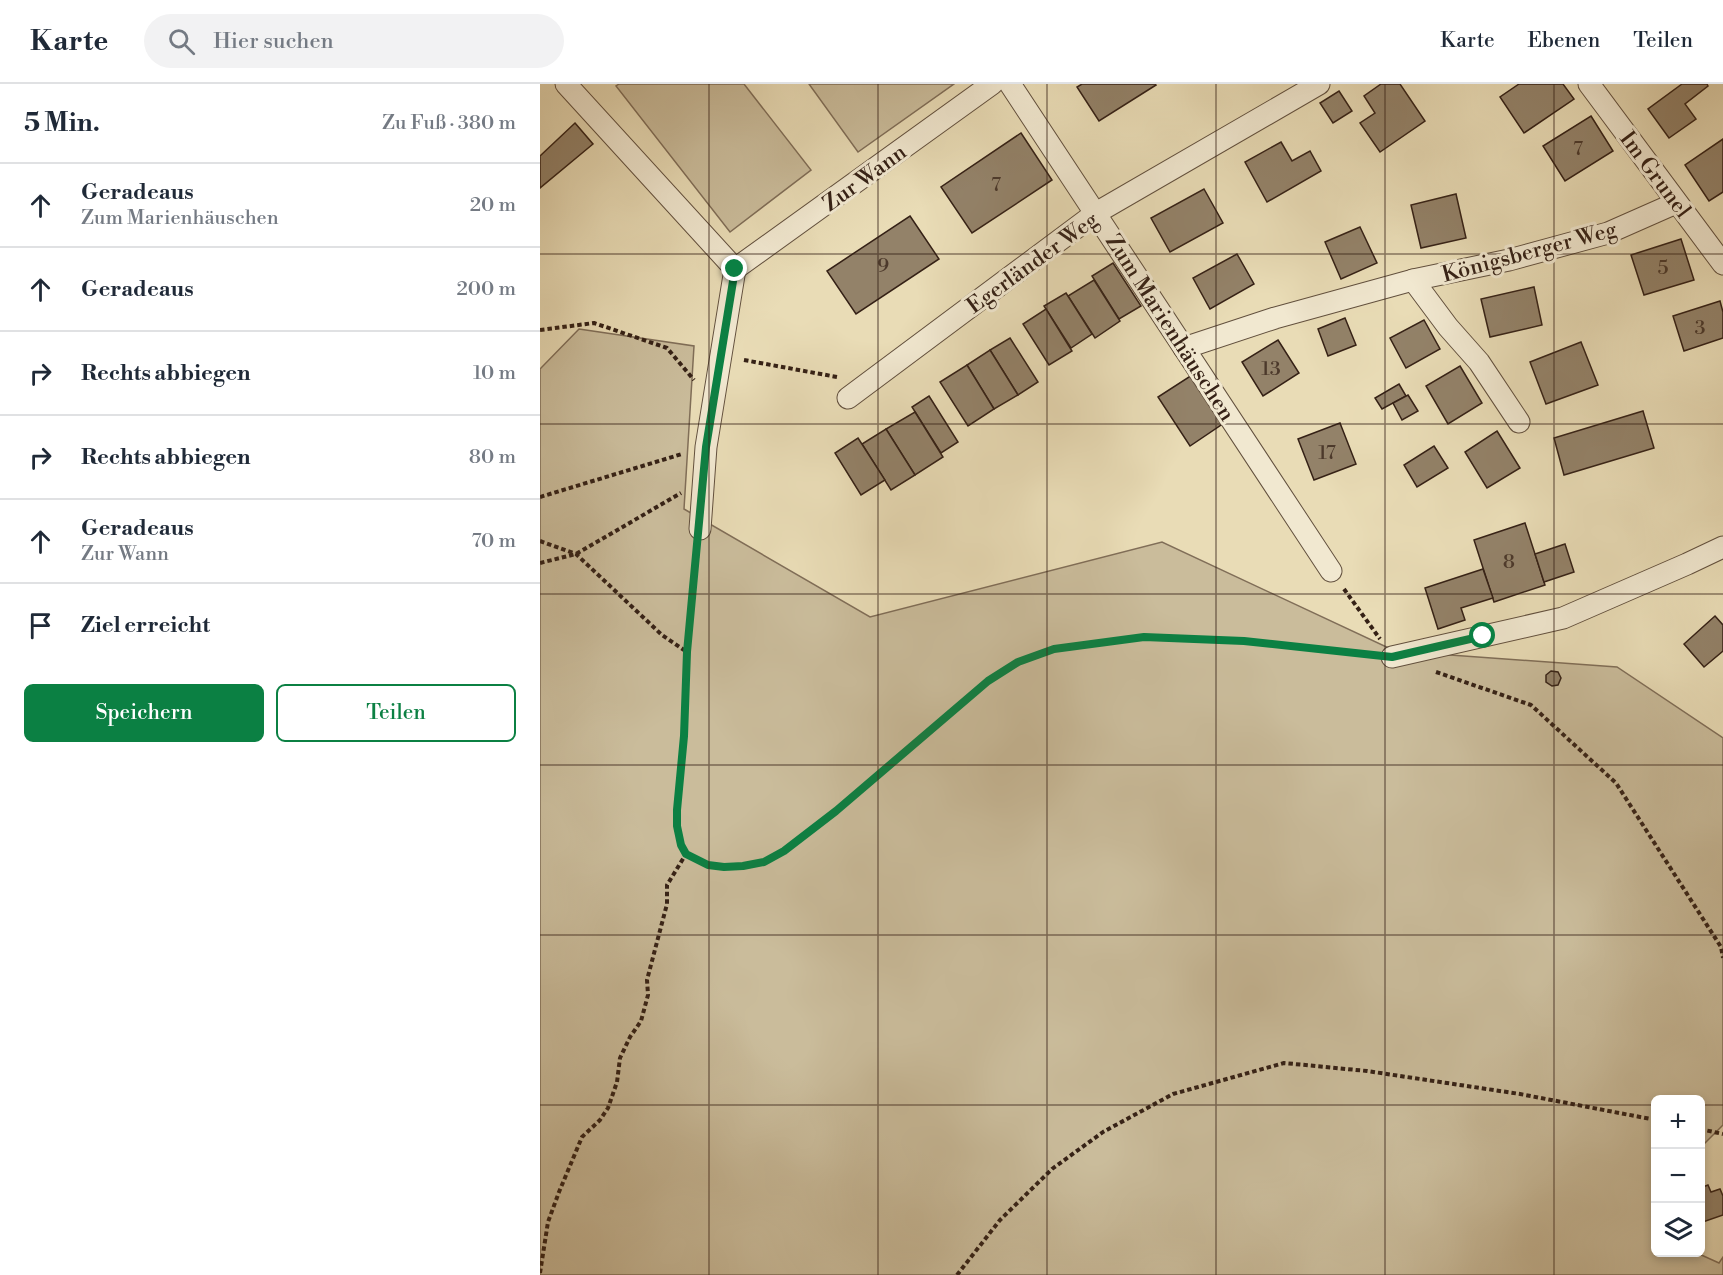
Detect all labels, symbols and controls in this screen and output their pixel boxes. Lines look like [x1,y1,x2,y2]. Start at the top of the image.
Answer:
search box [144,14,564,68]
text: Karte [30,24,108,59]
icon: search [165,25,198,58]
text: Hier suchen [213,28,334,55]
text: Karte [1440,28,1495,54]
text: Ebenen [1528,28,1600,54]
text: Teilen [1633,28,1693,54]
text: 5 Min. [24,107,100,139]
text: Zu Fuß · 380 m [382,111,516,136]
street label: Im Grunel [1613,126,1696,224]
house number: 7 [1573,137,1583,162]
street label: Zur Wann [818,139,912,218]
house number: 7 [991,173,1001,198]
text: Geradeaus [81,179,194,206]
icon: ahead [24,189,57,222]
text: 20 m [470,193,516,218]
text: Zum Marienhäuschen [81,206,279,231]
street label: Egerländer Weg [962,206,1104,320]
street label: Königsberger Weg [1439,216,1620,289]
street label: Zum Marienhäuschen [1099,229,1240,426]
house number: 9 [877,254,889,279]
route end [721,255,747,281]
house number: 5 [1657,256,1669,281]
icon: ahead [24,273,57,306]
text: Geradeaus [81,276,194,303]
text: 200 m [456,277,516,302]
house number: 3 [1694,316,1706,341]
icon: right [24,357,57,390]
house number: 13 [1261,357,1281,382]
text: Rechts abbiegen [81,360,251,387]
text: 10 m [473,361,516,386]
icon: right [24,441,57,474]
house number: 17 [1318,441,1336,466]
text: Rechts abbiegen [81,444,251,471]
text: 80 m [469,445,516,470]
text: Geradeaus [81,515,194,542]
icon: ahead [24,525,57,558]
text: 70 m [472,529,516,554]
text: Zur Wann [81,542,169,567]
house number: 8 [1503,550,1515,575]
icon: arrive [24,609,57,642]
text: Ziel erreicht [81,612,210,639]
route start [1469,622,1495,648]
button: Speichern [24,684,264,742]
button: Teilen [276,684,516,742]
map controls [1651,1095,1705,1257]
button: + [1651,1095,1705,1149]
button: − [1651,1149,1705,1203]
button: layers [1651,1203,1705,1257]

